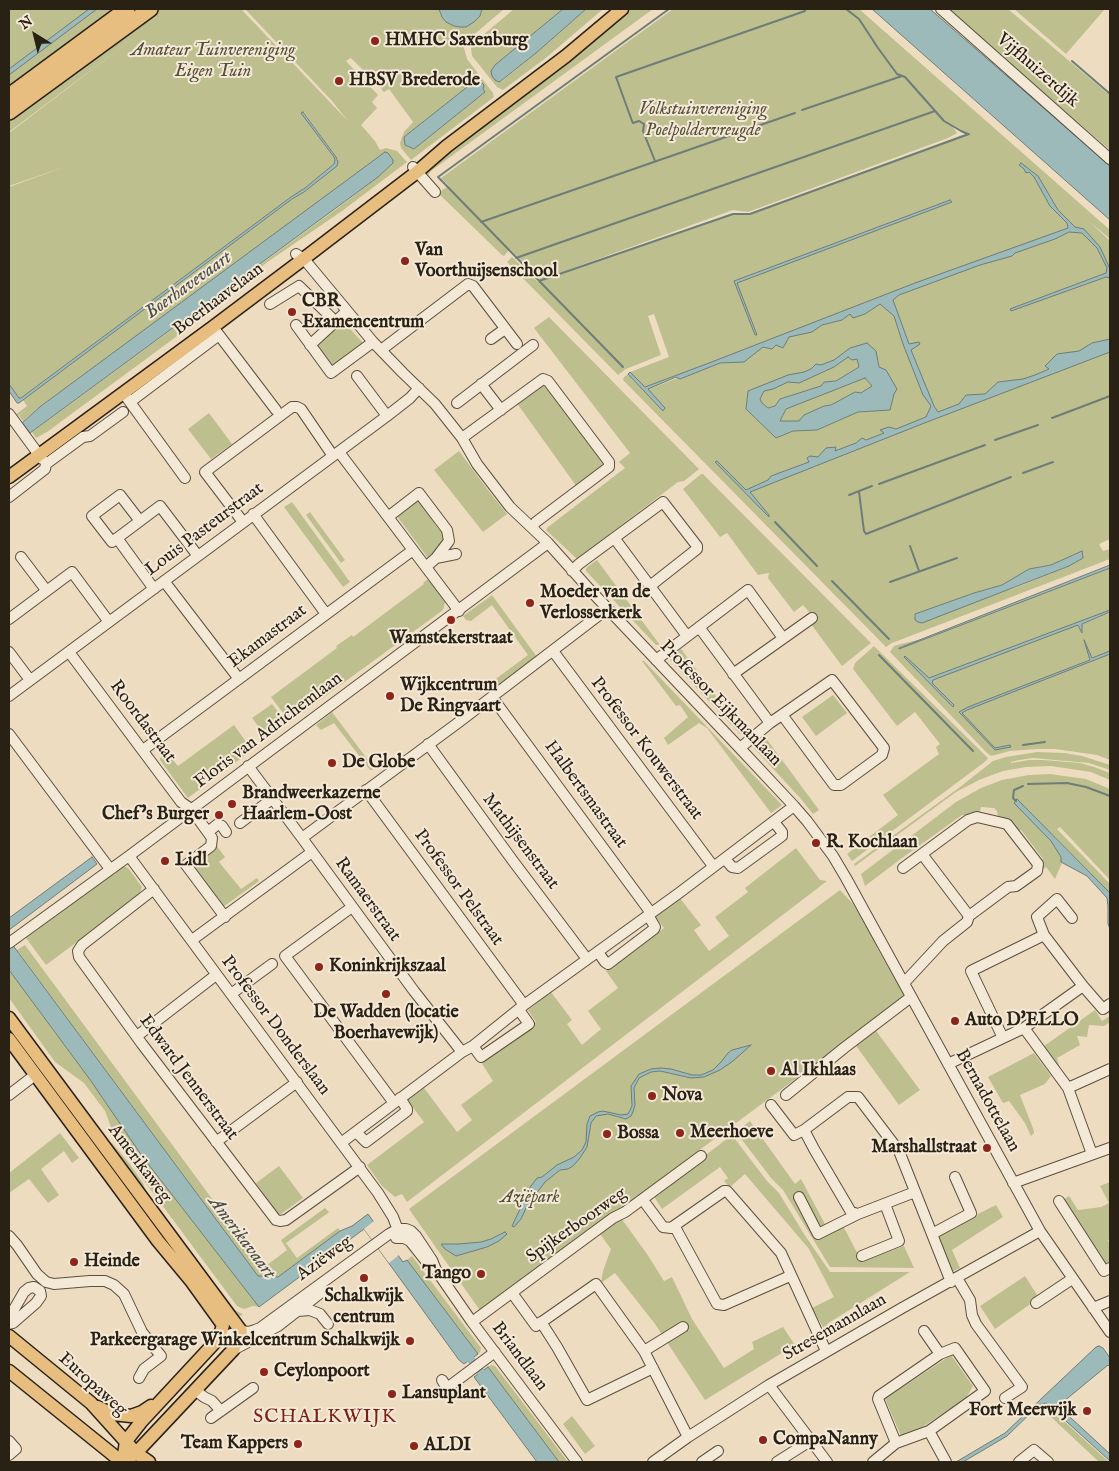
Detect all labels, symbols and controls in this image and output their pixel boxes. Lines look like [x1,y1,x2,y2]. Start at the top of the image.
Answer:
north arrow [10,10,60,60]
text: N [16,12,36,34]
street label: Vijfhuizerdijk [991,29,1083,113]
place label: HMHC Saxenburg [385,30,528,52]
marker: HMHC Saxenburg [369,35,381,47]
park label: Amateur Tuinvereniging Eigen Tuin [131,40,295,82]
place label: HBSV Brederode [349,70,480,92]
marker: HBSV Brederode [333,75,345,87]
park label: Volkstuinvereniging Poelpoldervreugde [639,99,767,142]
place label: Van Voorthuijsenschool [415,240,558,282]
water label: Boerhavevaart [141,247,237,325]
marker: Van Voorthuijsenschool [399,255,411,267]
street label: Boerhaavelaan [170,259,268,341]
place label: CBR Examencentrum [302,291,424,334]
marker: CBR Examencentrum [286,306,298,318]
street label: Louis Pasteurstraat [142,478,268,582]
place label: Moeder van de Verlosserkerk [540,582,650,624]
marker: Moeder van de Verlosserkerk [524,597,536,609]
street label: Ekamastraat [225,601,311,673]
marker: Wamstekerstraat [445,614,457,626]
place label: Wamstekerstraat [389,628,513,650]
street label: Professor Eijkmanlaan [654,637,786,771]
street label: Floris van Adrichemlaan [191,668,347,794]
street label: Professor Kouwerstraat [585,673,707,825]
place label: Wijkcentrum De Ringvaart [400,675,501,718]
street label: Roordastraat [104,676,180,768]
marker: Wijkcentrum De Ringvaart [384,690,396,702]
street label: Halbertsmastraat [539,737,631,853]
place label: De Globe [342,752,415,774]
marker: De Globe [326,757,338,769]
place label: Brandweerkazerne Haarlem-Oost [242,783,381,826]
street label: Mathijsenstraat [477,790,563,894]
marker: Brandweerkazerne Haarlem-Oost [226,798,238,810]
place label: Chef's Burger [102,804,209,826]
marker: Chef's Burger [213,809,225,821]
street label: Professor Pelstraat [409,826,507,950]
place label: R. Kochlaan [826,832,918,854]
marker: R. Kochlaan [810,837,822,849]
place label: Lidl [175,850,207,872]
street label: Ramaerstraat [329,854,405,946]
marker: Lidl [159,855,171,867]
street label: Professor Donderslaan [216,952,334,1100]
place label: Koninkrijkszaal [329,956,446,978]
marker: Koninkrijkszaal [313,961,325,973]
marker: De Wadden (locatie Boerhavewijk) [380,988,392,1000]
place label: De Wadden (locatie Boerhavewijk) [313,1002,459,1044]
place label: Auto D'ELLO [965,1010,1079,1032]
street label: Edward Jennerstraat [134,1011,242,1145]
marker: Auto D'ELLO [949,1015,961,1027]
street label: Bernadottelaan [950,1046,1024,1156]
place label: Al Ikhlaas [781,1060,856,1082]
marker: Al Ikhlaas [765,1065,777,1077]
place label: Nova [662,1085,702,1107]
marker: Nova [646,1090,658,1102]
street label: Amerikaweg [102,1121,176,1207]
place label: Meerhoeve [690,1122,773,1144]
place label: Bossa [617,1123,659,1145]
marker: Meerhoeve [674,1127,686,1139]
marker: Bossa [601,1128,613,1140]
place label: Marshallstraat [871,1137,977,1159]
marker: Marshallstraat [981,1142,993,1154]
street label: Spijkerboorweg [523,1183,631,1269]
park label: Aziëpark [501,1187,559,1209]
water label: Amerikavaart [202,1192,280,1284]
street label: Aziëweg [293,1232,357,1286]
place label: Heinde [84,1251,140,1273]
marker: Heinde [68,1256,80,1268]
place label: Tango [422,1263,471,1285]
marker: Tango [475,1268,487,1280]
marker: Schalkwijk centrum [358,1272,370,1284]
place label: Schalkwijk centrum [324,1286,404,1328]
street label: Stresemannlaan [779,1290,891,1366]
street label: Briandlaan [486,1318,552,1396]
place label: Parkeergarage Winkelcentrum Schalkwijk [90,1330,400,1352]
marker: Parkeergarage Winkelcentrum Schalkwijk [404,1335,416,1347]
street label: Europaweg [53,1348,131,1422]
place label: Ceylonpoort [274,1361,370,1383]
marker: Ceylonpoort [258,1366,270,1378]
place label: Lansuplant [402,1383,486,1405]
marker: Lansuplant [386,1388,398,1400]
place label: Fort Meerwijk [969,1400,1077,1422]
marker: Fort Meerwijk [1081,1405,1093,1417]
district label: SCHALKWIJK [252,1406,398,1430]
place label: CompaNanny [773,1429,878,1451]
place label: Team Kappers [181,1433,288,1455]
marker: CompaNanny [757,1434,769,1446]
place label: ALDI [424,1435,471,1457]
marker: Team Kappers [292,1438,304,1450]
marker: ALDI [408,1440,420,1452]

